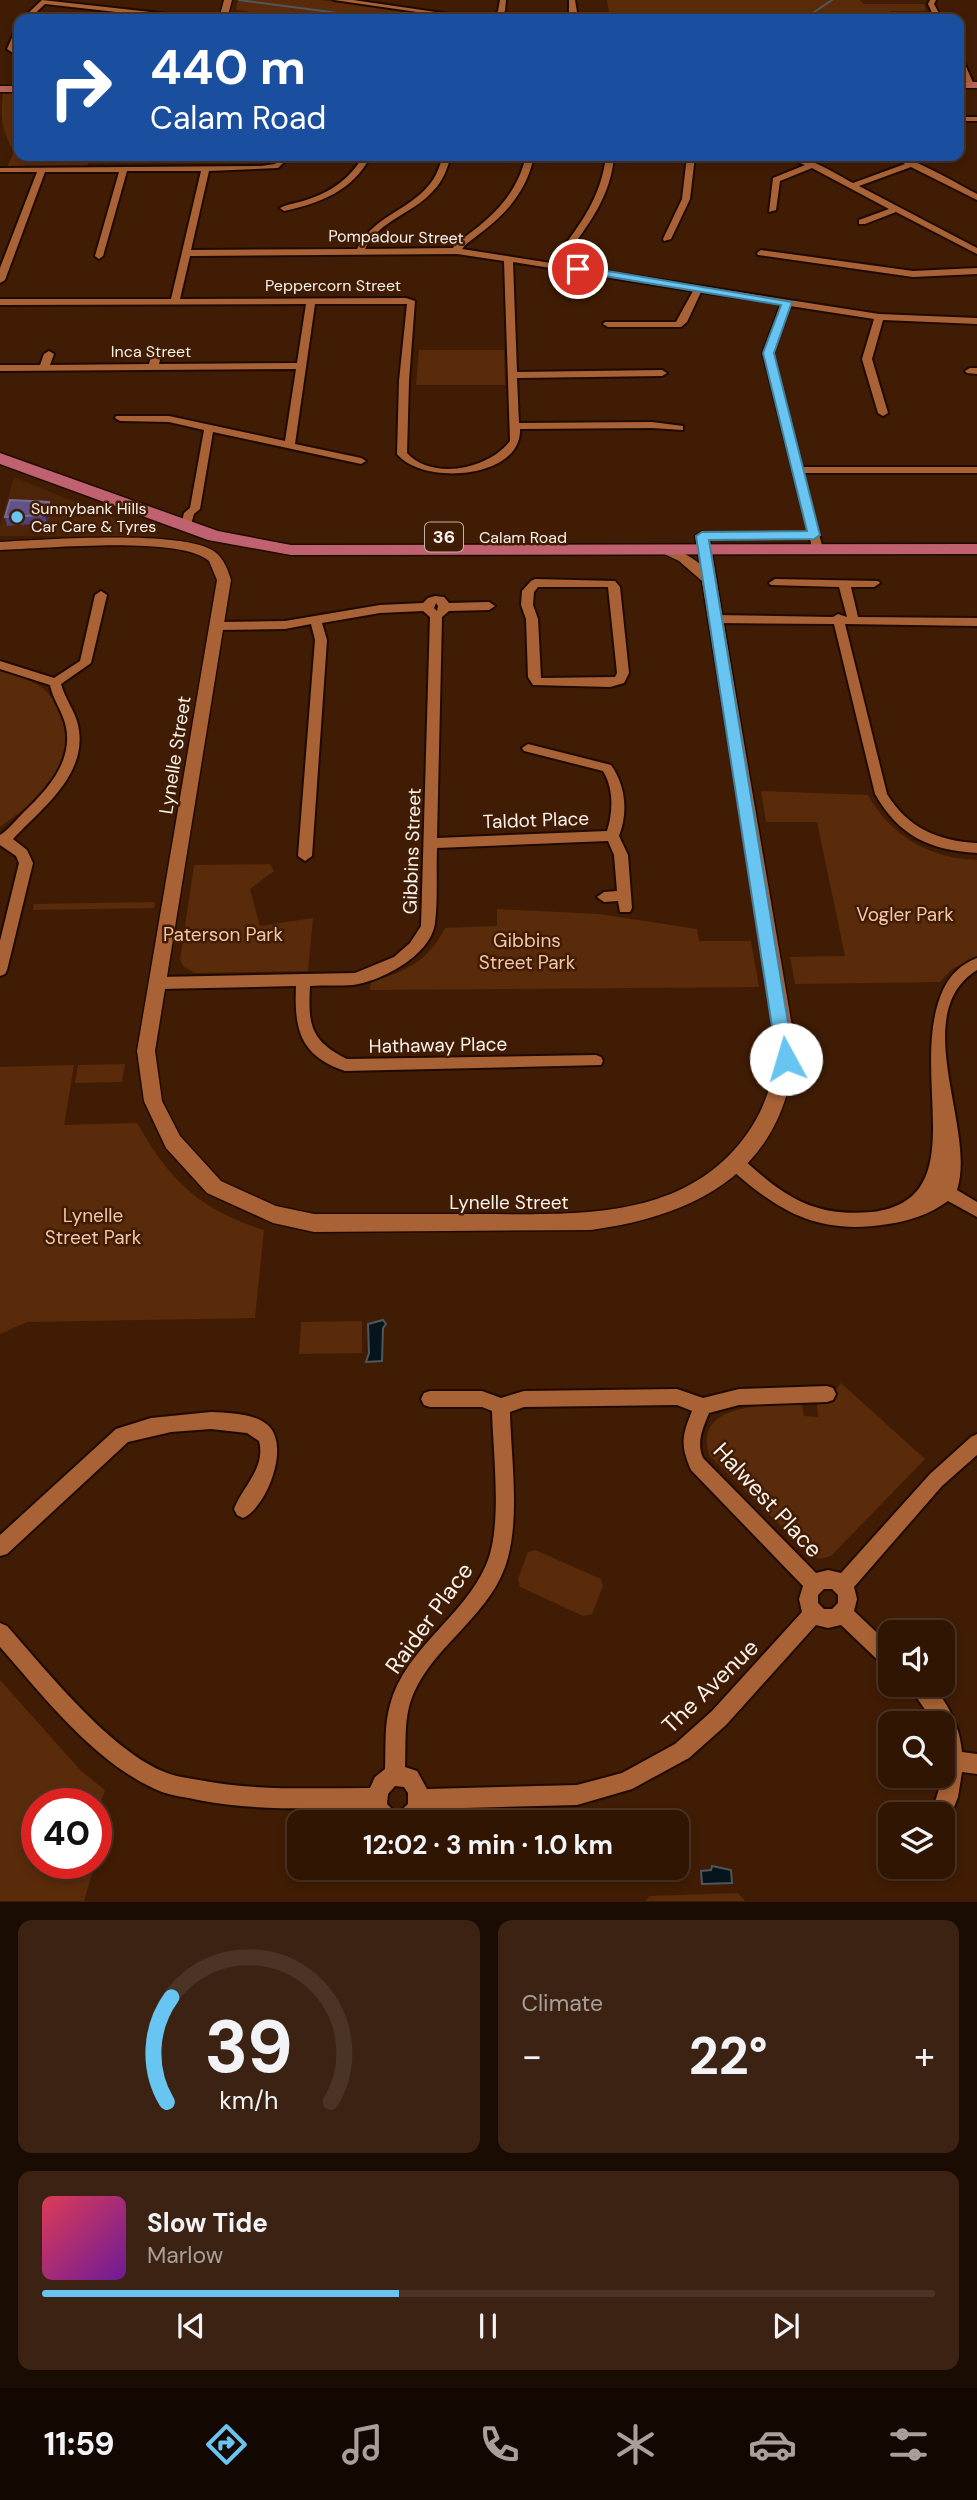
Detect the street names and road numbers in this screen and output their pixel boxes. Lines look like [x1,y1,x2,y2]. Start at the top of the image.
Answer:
street label: Pompadour Street [328,225,464,249]
street label: Peppercorn Street [265,275,401,296]
street label: Inca Street [111,341,191,362]
road number: 36 [425,522,463,552]
street label: Calam Road [479,527,567,548]
street label: Lynelle Street [153,694,197,816]
street label: Gibbins Street [397,787,427,915]
street label: Taldot Place [482,806,590,834]
street label: Hathaway Place [368,1031,508,1059]
street label: Lynelle Street [449,1190,569,1215]
street label: Halwest Place [707,1436,829,1564]
street label: Raider Place [378,1556,480,1680]
street label: The Avenue [655,1632,765,1740]

